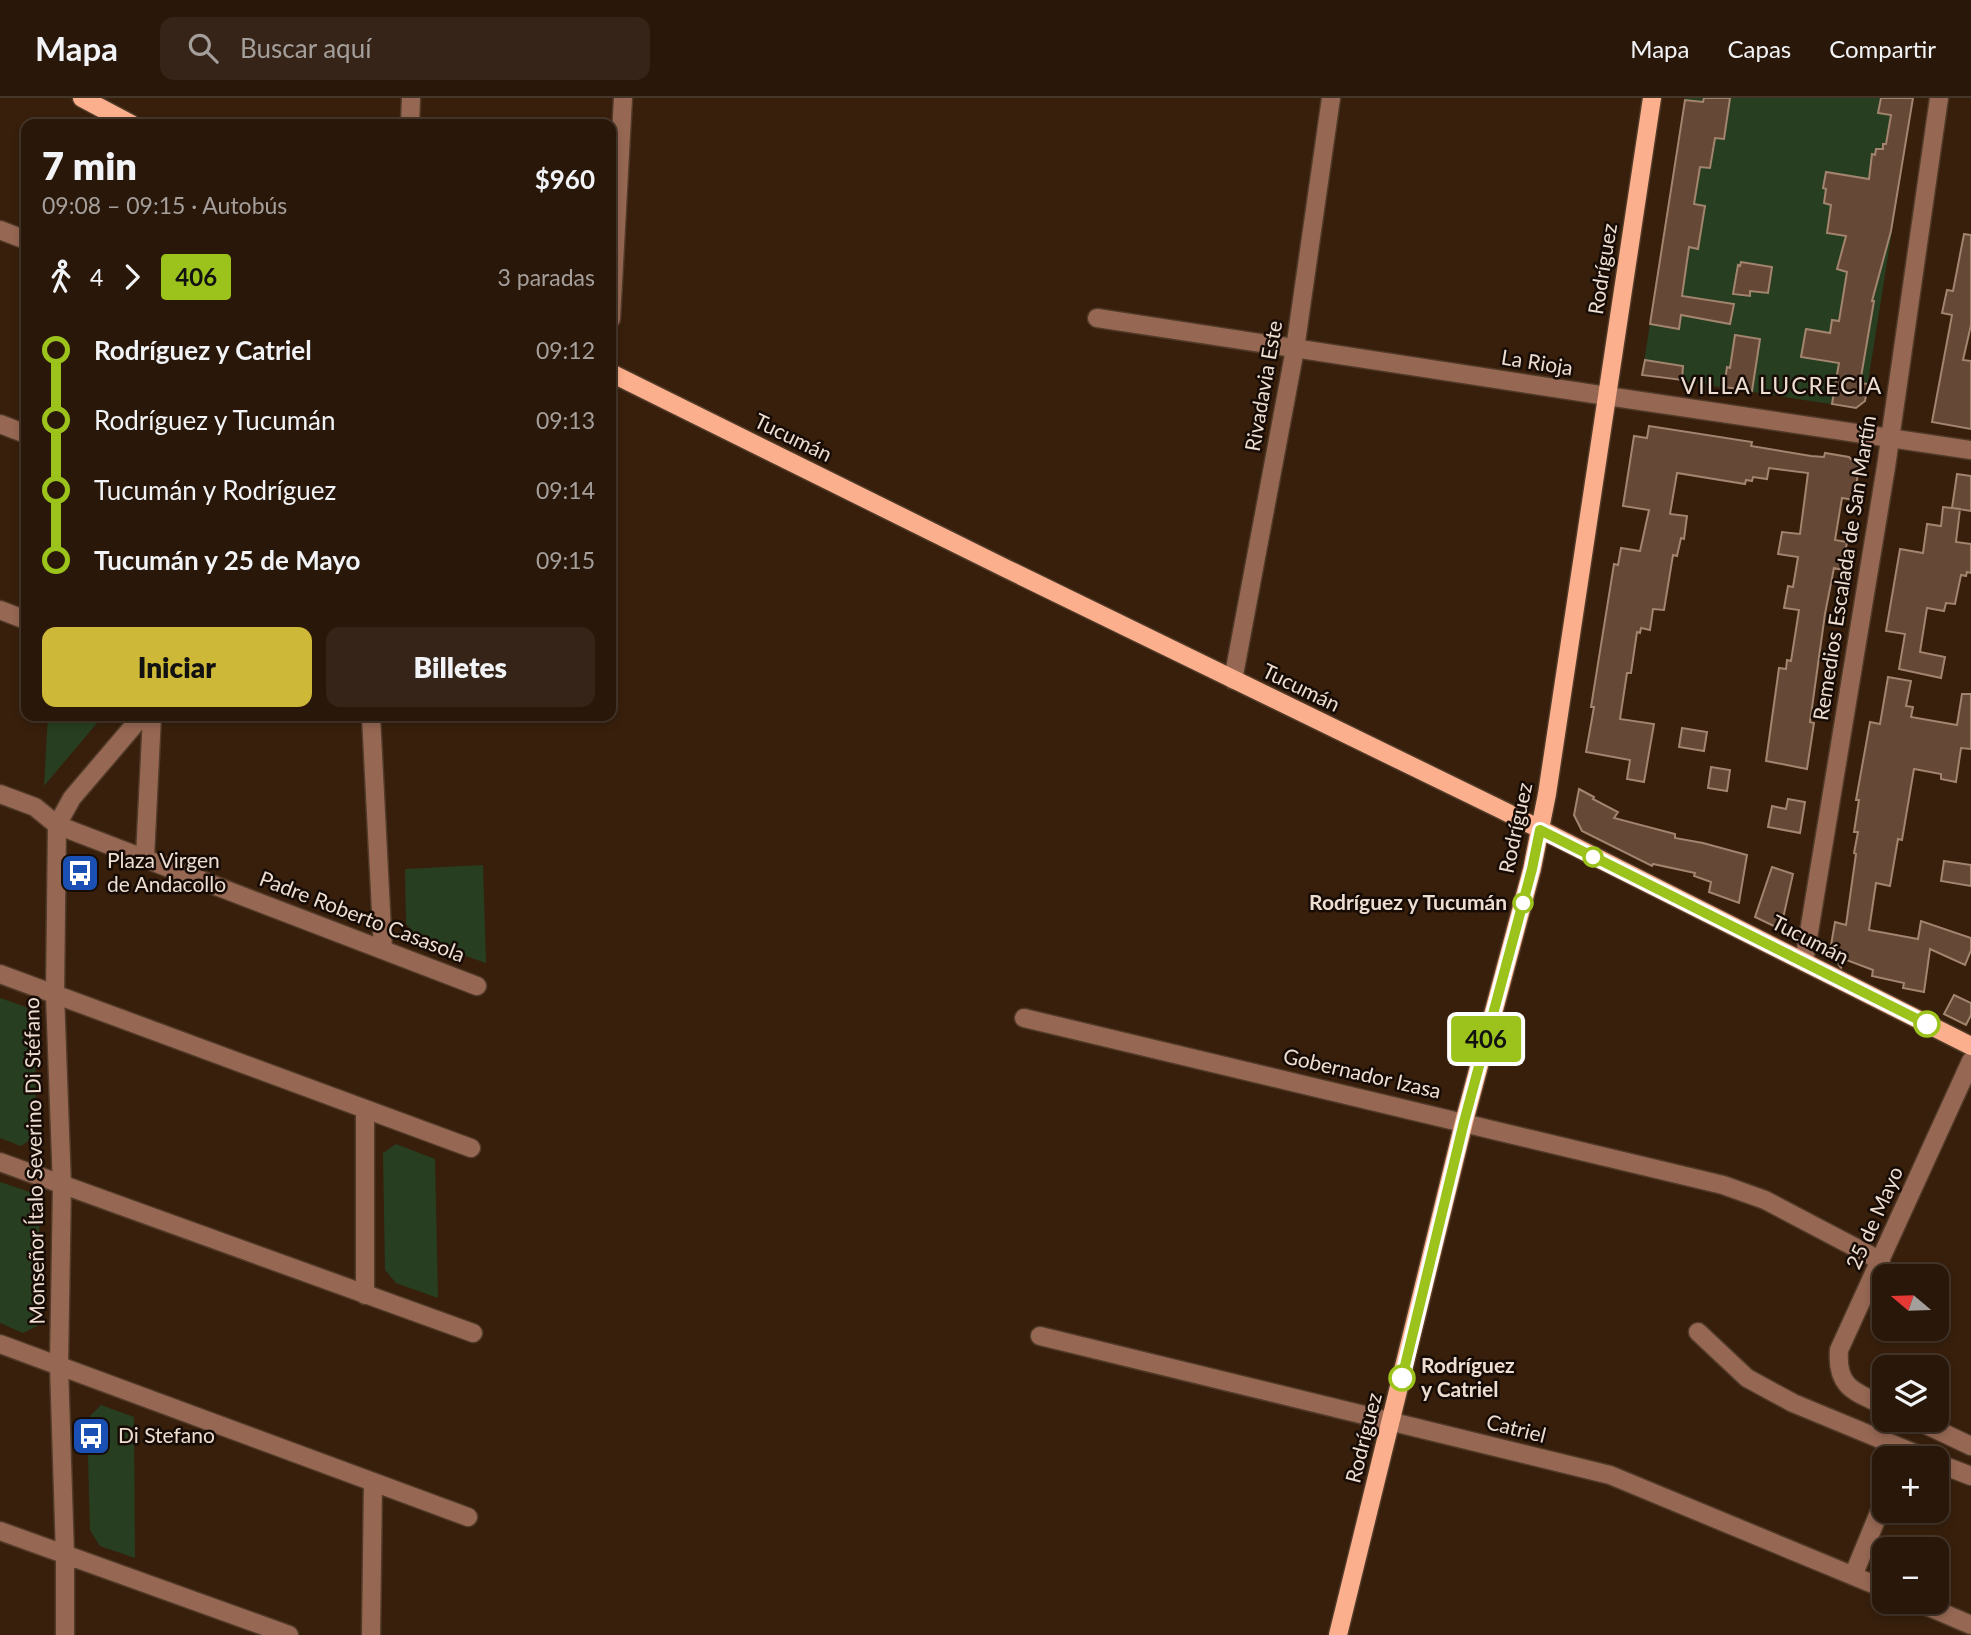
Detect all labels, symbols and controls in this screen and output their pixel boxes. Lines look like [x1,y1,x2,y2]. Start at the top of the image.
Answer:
search box [160,17,650,80]
text: Mapa [35,28,118,68]
icon: search [184,29,222,67]
text: Buscar aquí [240,32,371,64]
text: Mapa [1630,34,1689,63]
text: Capas [1727,34,1791,63]
text: Compartir [1829,34,1936,63]
text: 7 min [42,142,137,188]
text: $960 [535,163,595,195]
text: 09:08 – 09:15 · Autobús [42,191,287,219]
street label: Rodríguez [1582,221,1621,316]
icon: walk [42,258,80,296]
icon: forward [113,258,151,296]
text: 406 [175,262,217,291]
text: 4 [90,263,103,291]
text: 3 paradas [498,263,595,291]
street label: Rivadavia Este [1239,318,1286,453]
text: Rodríguez y Catriel [94,334,312,366]
text: 09:12 [536,336,595,364]
street label: La Rioja [1500,344,1575,379]
district label: VILLA LUCRECIA [1681,371,1883,399]
text: Rodríguez y Tucumán [94,404,335,436]
text: 09:13 [536,406,595,434]
street label: Tucumán [751,407,836,466]
street label: Remedios Escalada de San Martín [1807,413,1880,722]
text: Tucumán y Rodríguez [94,474,336,506]
text: 09:14 [536,476,595,504]
text: Tucumán y 25 de Mayo [94,544,360,576]
text: 09:15 [536,546,595,574]
button: Iniciar [42,627,312,707]
button: Billetes [326,627,595,707]
street label: Tucumán [1259,657,1344,716]
street label: Rodríguez [1493,780,1536,875]
place label: Plaza Virgen de Andacollo [107,847,226,896]
unlabelled marker [1583,847,1603,867]
bus stop icon: Plaza Virgen de Andacollo [59,852,101,894]
street label: Padre Roberto Casasola [256,865,469,966]
place label: Rodríguez y Tucumán [1309,889,1507,914]
marker: Rodríguez y Tucumán [1513,893,1533,913]
street label: Tucumán [1768,909,1853,969]
street label: Monseñor Ítalo Severino Di Stéfano [18,997,49,1325]
unlabelled marker [1914,1011,1940,1037]
line badge: 406 [1446,1016,1526,1062]
text: 406 [1465,1024,1507,1053]
street label: Gobernador Izasa [1281,1042,1444,1103]
street label: 25 de Mayo [1840,1162,1907,1273]
north arrow [1872,1264,1950,1340]
map controls [1872,1264,1949,1614]
place label: Rodríguez y Catriel [1421,1352,1515,1401]
button: layers [1872,1355,1949,1432]
marker: Rodríguez y Catriel [1389,1365,1415,1391]
street label: Rodríguez [1339,1390,1386,1485]
street label: Catriel [1484,1408,1549,1447]
bus stop icon: Di Stefano [70,1415,112,1457]
place label: Di Stefano [118,1422,215,1447]
button: + [1872,1446,1949,1523]
button: − [1872,1537,1949,1614]

